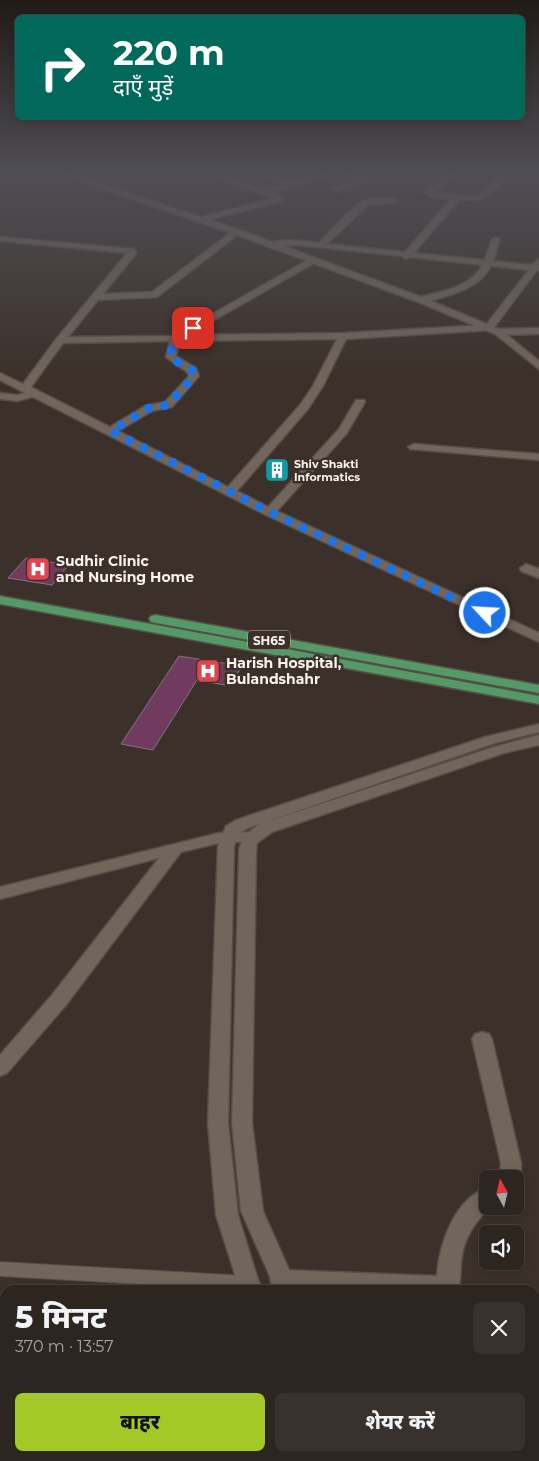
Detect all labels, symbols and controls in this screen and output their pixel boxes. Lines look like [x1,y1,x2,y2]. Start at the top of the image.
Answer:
text: 220 m [113,31,225,74]
icon: right [30,35,95,100]
text: दाएँ मुड़ें [113,74,173,101]
pin [172,307,214,349]
icon: arrive [179,314,207,342]
building icon: Shiv Shakti Informatics [264,457,290,483]
place label: Shiv Shakti Informatics [294,457,360,484]
place label: Sudhir Clinic and Nursing Home [56,552,194,586]
hospital icon: Sudhir Clinic and Nursing Home [25,556,51,582]
position arrow [458,586,510,638]
road number: SH65 [248,630,290,650]
place label: Harish Hospital, Bulandshahr [226,654,342,688]
hospital icon: Harish Hospital, Bulandshahr [195,658,221,684]
north arrow [479,1170,524,1215]
map controls [479,1170,524,1270]
button: sound [479,1225,524,1270]
text: 5 मिनट [15,1299,107,1336]
button: close [473,1302,525,1354]
text: 370 m · 13:57 [15,1337,114,1356]
button: बाहर [15,1393,265,1451]
button: शेयर करें [275,1393,525,1451]

